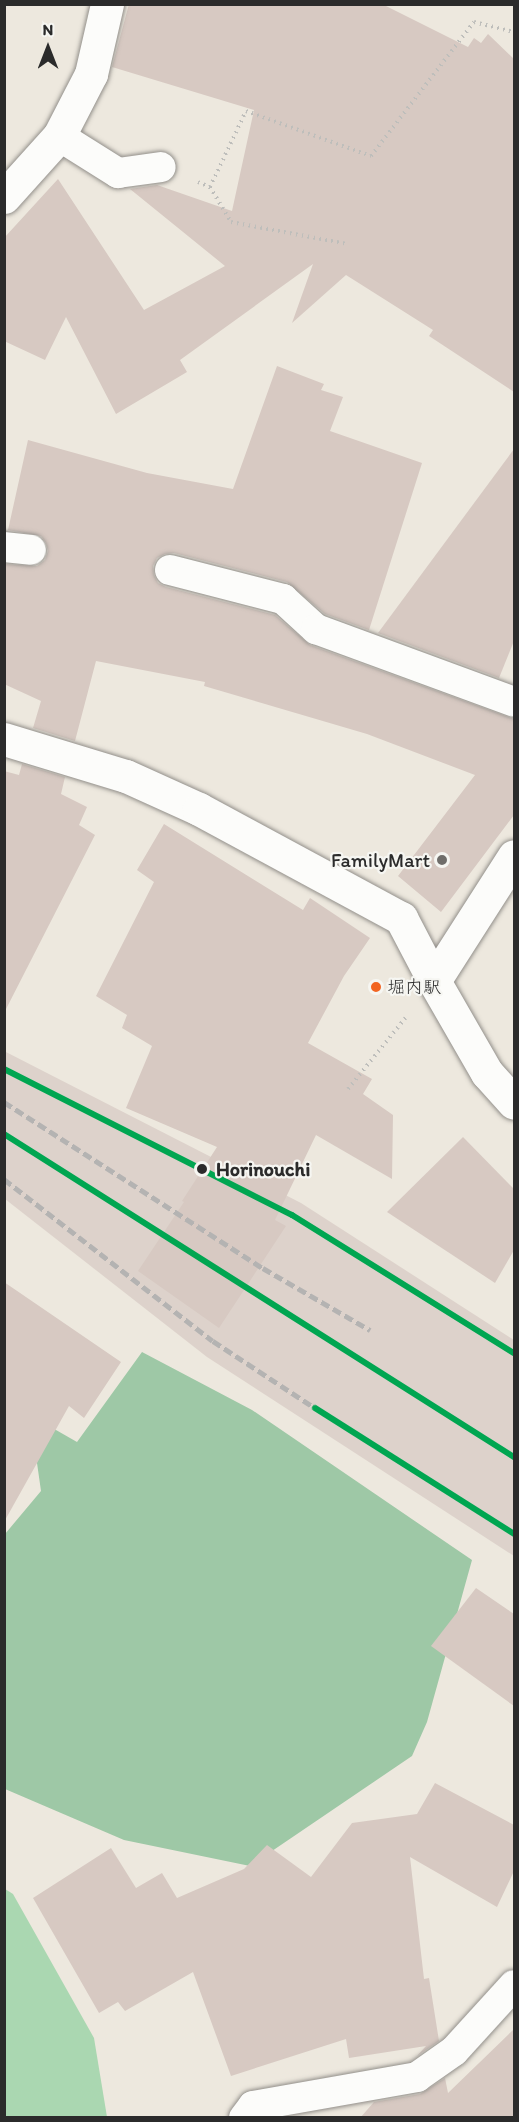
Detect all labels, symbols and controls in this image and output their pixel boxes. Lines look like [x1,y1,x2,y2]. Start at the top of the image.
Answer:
north arrow [18,18,78,78]
text: N [43,20,53,39]
place label: FamilyMart [331,848,430,872]
marker: FamilyMart [435,853,449,867]
place label: 堀内駅 [387,976,441,998]
marker: 堀内駅 [370,981,382,993]
place label: Horinouchi [216,1157,310,1181]
marker: Horinouchi [193,1160,211,1178]

